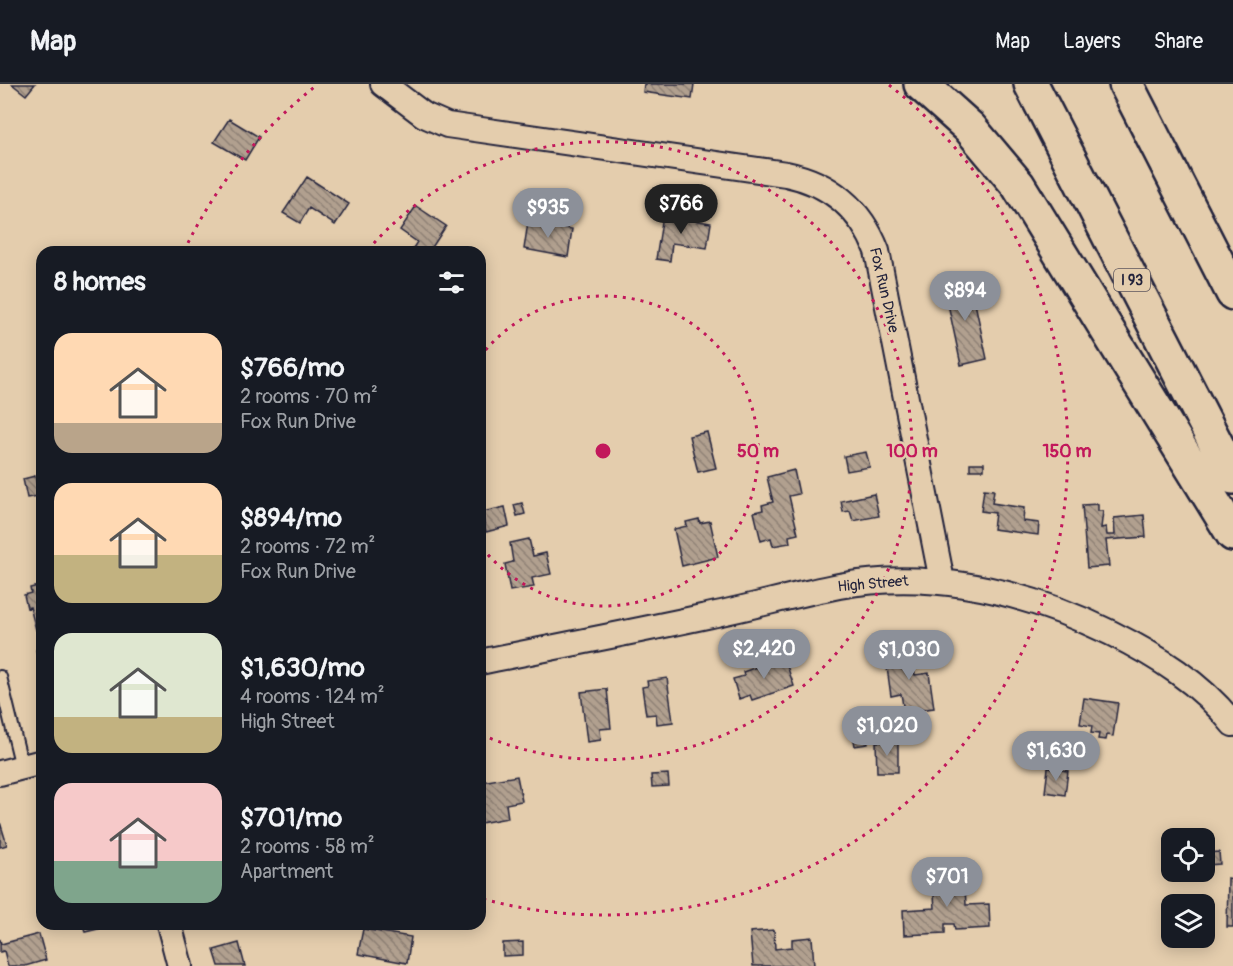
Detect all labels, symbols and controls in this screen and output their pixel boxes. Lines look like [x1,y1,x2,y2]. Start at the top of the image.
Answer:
text: Map [30,24,76,59]
text: Map [995,28,1030,55]
text: Layers [1063,28,1121,55]
text: Share [1154,28,1203,55]
pin: $766 [645,184,717,235]
pin: $935 [512,188,584,239]
text: $766 [659,191,703,216]
text: $935 [526,195,570,220]
street label: Fox Run Drive [865,246,903,335]
text: 8 homes [54,266,146,298]
icon: filters [435,266,468,299]
road number: I 93 [1114,269,1150,291]
pin: $894 [929,271,1001,322]
text: $894 [944,278,986,303]
text: $766/mo [240,352,345,384]
icon: home [102,357,174,429]
text: 2 rooms · 70 m² [240,384,378,409]
text: Fox Run Drive [240,409,356,434]
text: 50 m [737,440,779,463]
text: 100 m [886,440,938,463]
text: 150 m [1043,440,1092,463]
centre of rings [593,441,613,461]
text: $894/mo [240,502,342,534]
icon: home [102,507,174,579]
text: 2 rooms · 72 m² [240,534,375,559]
text: Fox Run Drive [240,559,356,584]
street label: High Street [837,571,910,597]
pin: $2,420 [715,629,813,680]
pin: $1,030 [860,630,958,681]
text: $2,420 [732,636,796,661]
text: $1,030 [878,637,940,662]
text: $1,630/mo [240,652,365,684]
icon: home [102,657,174,729]
text: 4 rooms · 124 m² [240,684,385,709]
pin: $1,020 [838,706,936,757]
text: High Street [240,709,334,734]
text: $1,020 [856,713,918,738]
pin: $1,630 [1007,731,1105,782]
text: $1,630 [1026,738,1086,763]
text: $701/mo [240,802,342,834]
icon: home [102,807,174,879]
map controls [1161,828,1215,948]
button: locate [1161,828,1215,882]
text: 2 rooms · 58 m² [240,834,375,859]
pin: $701 [911,857,983,908]
text: Apartment [240,859,333,884]
text: $701 [926,864,968,889]
button: layers [1161,894,1215,948]

